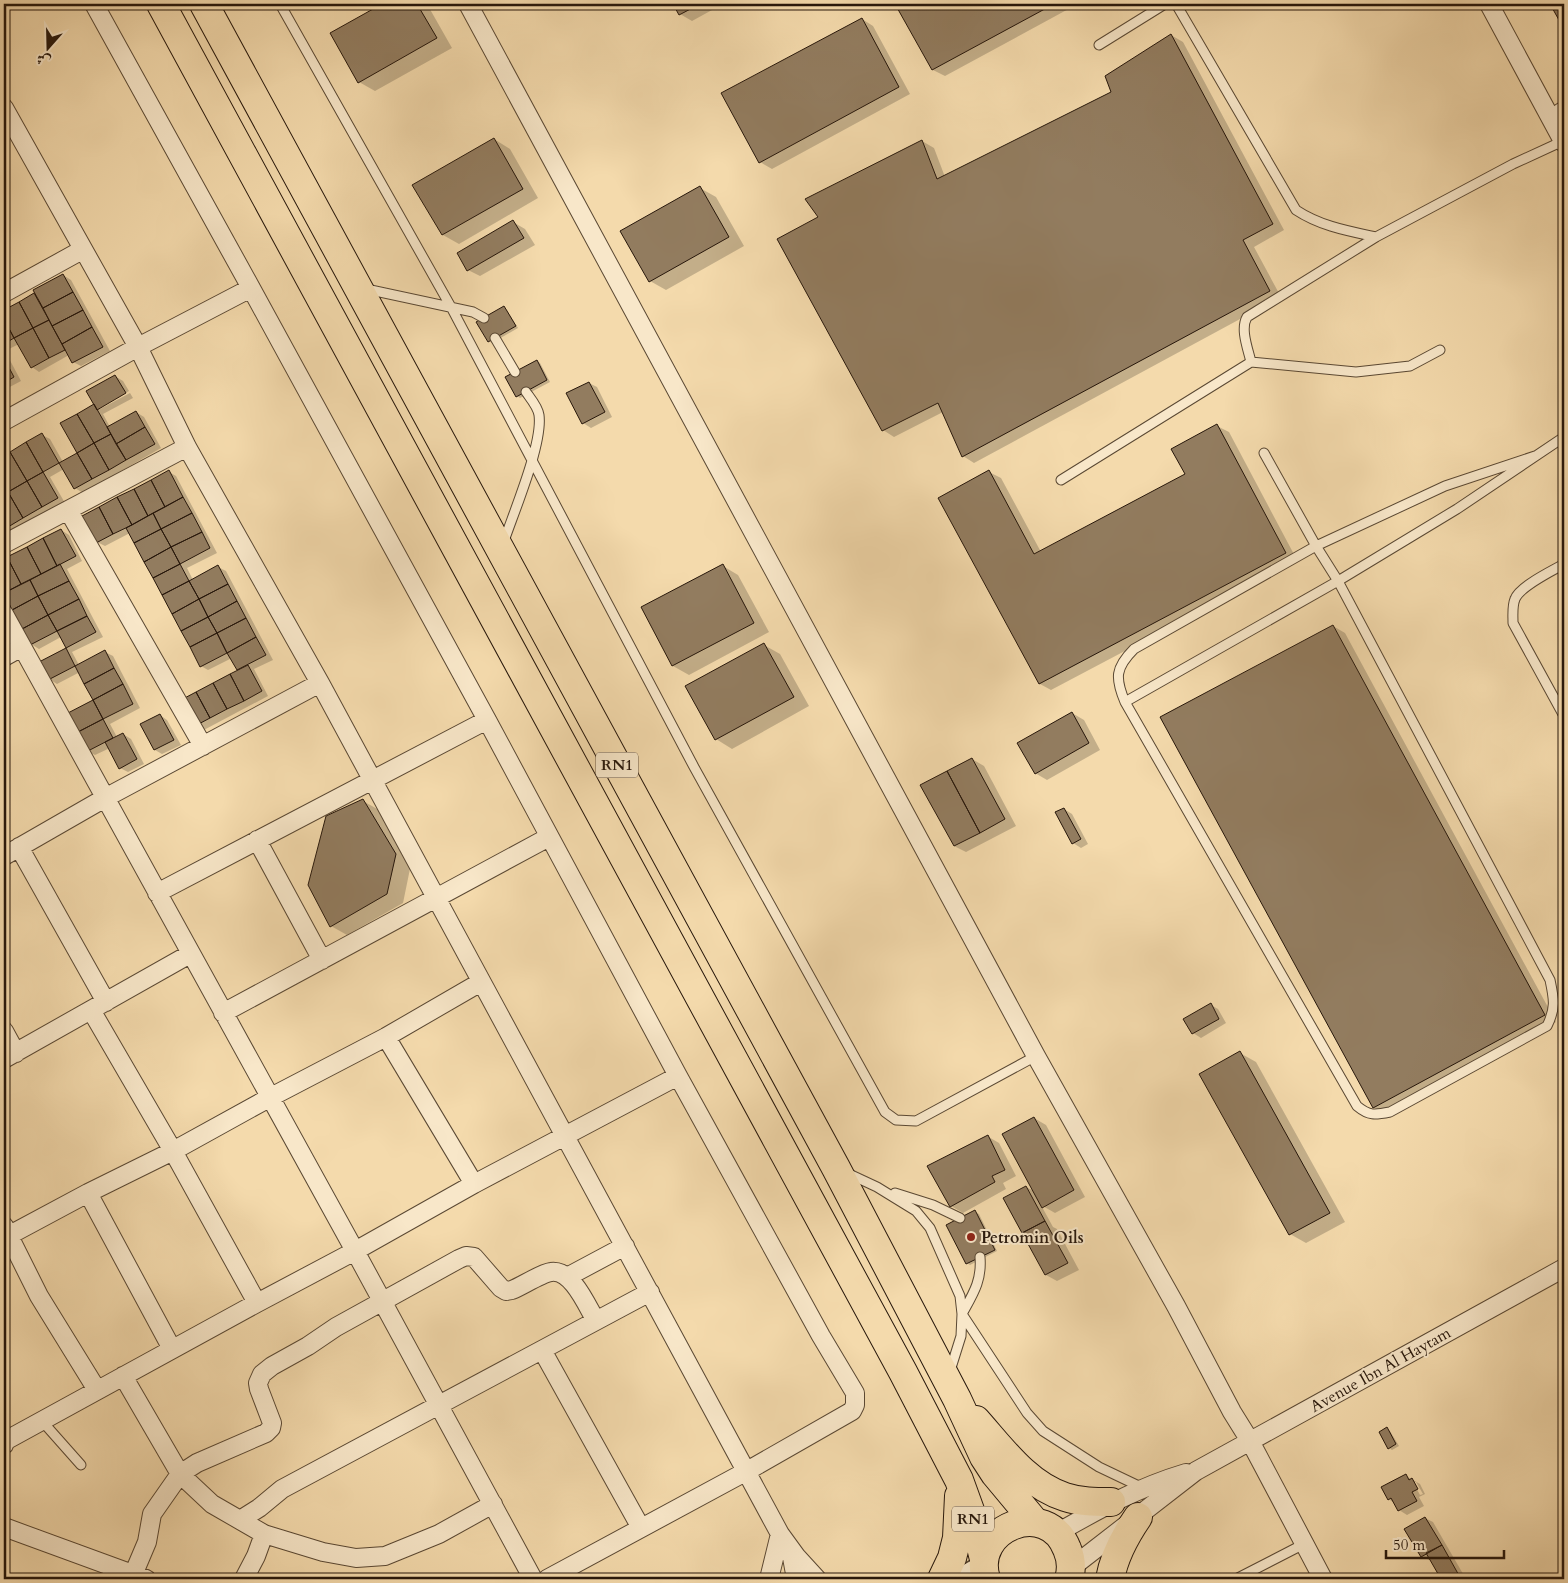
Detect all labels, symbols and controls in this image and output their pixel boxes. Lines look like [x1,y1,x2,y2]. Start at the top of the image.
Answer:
north arrow [22,22,72,72]
text: ش [34,48,54,71]
road number: RN1 [596,752,638,778]
place label: Petromin Oils [981,1227,1084,1249]
marker: Petromin Oils [965,1231,977,1243]
street label: Avenue Ibn Al Haytam [1306,1322,1455,1418]
road number: RN1 [952,1506,994,1532]
scale bar [1386,1528,1503,1560]
text: 50 m [1393,1535,1425,1555]

